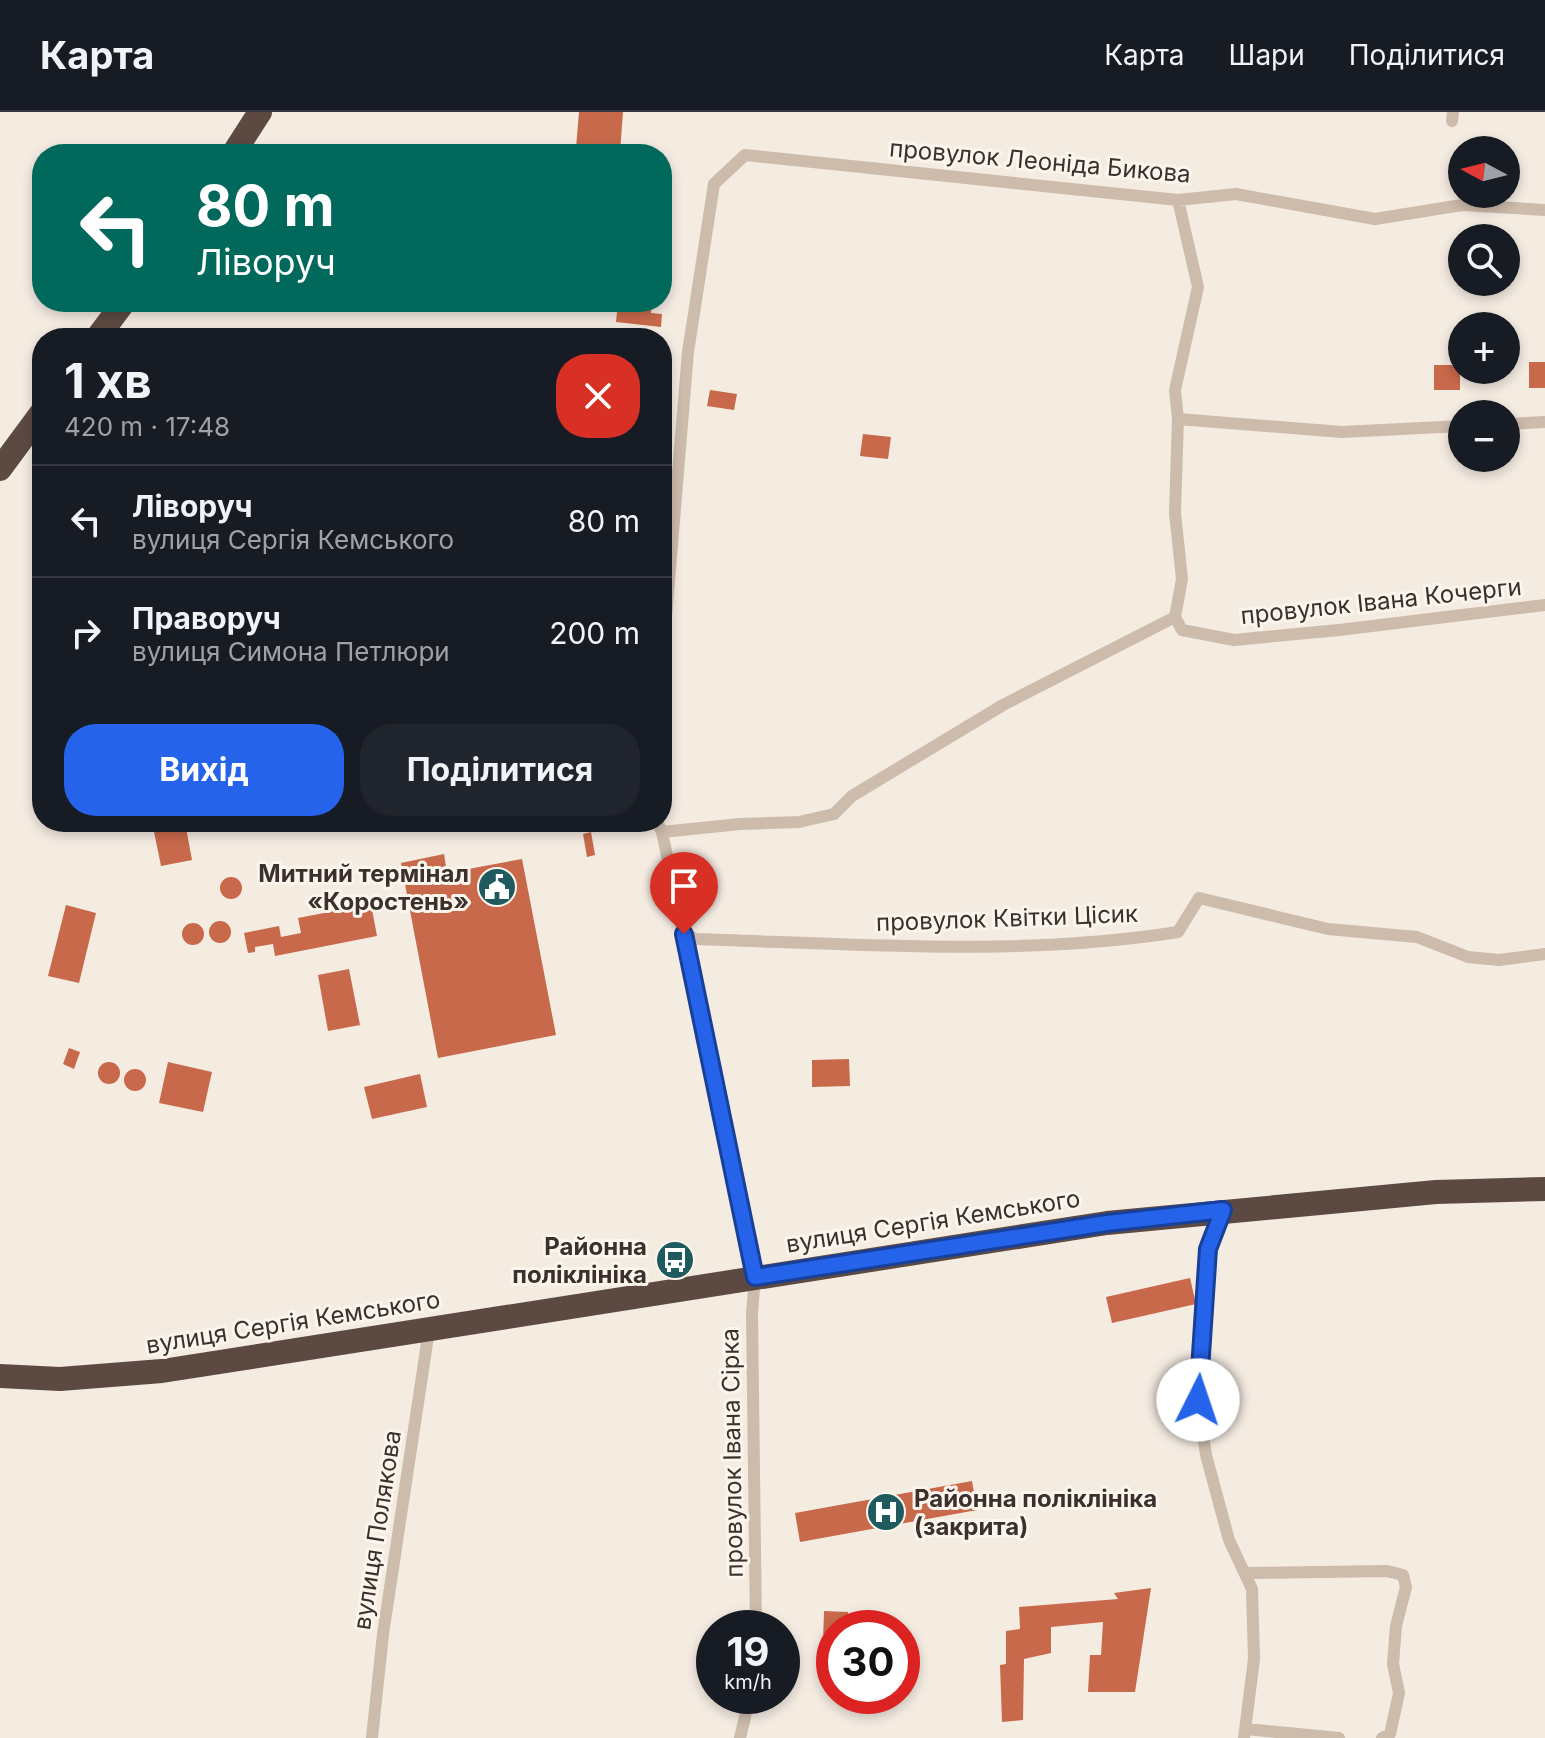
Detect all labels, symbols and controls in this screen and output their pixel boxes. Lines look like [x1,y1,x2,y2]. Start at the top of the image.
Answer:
text: Карта [40,32,154,78]
text: Карта [1104,38,1185,72]
text: Шари [1229,38,1305,72]
text: Поділитися [1349,38,1505,72]
street label: провулок Леоніда Бикова [888,133,1192,189]
north arrow [1448,136,1520,208]
map controls [1448,136,1520,472]
text: 80 m [196,172,335,240]
icon: left [64,176,168,280]
button: search [1448,224,1520,296]
text: Ліворуч [196,240,336,284]
button: + [1448,312,1520,384]
text: 1 хв [64,351,152,410]
button: close [556,354,640,438]
button: − [1448,400,1520,472]
text: 420 m · 17:48 [64,411,230,442]
text: Ліворуч [132,488,252,524]
icon: left [64,499,108,543]
text: 80 m [568,503,640,539]
text: вулиця Сергія Кемського [132,524,454,555]
street label: провулок Івана Кочерги [1239,572,1523,630]
text: Праворуч [132,600,281,636]
icon: right [64,611,108,655]
text: 200 m [549,615,640,651]
text: вулиця Симона Петлюри [132,636,450,667]
button: Вихід [64,724,344,816]
button: Поділитися [360,724,640,816]
pin [650,852,718,934]
place label: Митний термінал «Коростень» [258,859,469,916]
icon: arrive [662,864,706,908]
public building icon: Митний термінал «Коростень» [476,866,518,908]
street label: провулок Квітки Цісик [876,899,1138,937]
street label: вулиця Сергія Кемського [784,1183,1082,1259]
place label: Районна поліклініка [512,1232,647,1289]
bus stop icon: Районна поліклініка [654,1239,696,1281]
street label: вулиця Сергія Кемського [144,1284,442,1360]
street label: провулок Івана Сірка [715,1328,749,1578]
position arrow [1156,1358,1240,1442]
street label: вулиця Полякова [347,1428,407,1632]
place label: Районна поліклініка (закрита) [914,1484,1157,1541]
hospital icon: Районна поліклініка (закрита) [865,1491,907,1533]
speed limit sign: 30 [816,1610,920,1714]
text: 19 [726,1627,770,1676]
text: km/h [724,1670,772,1694]

